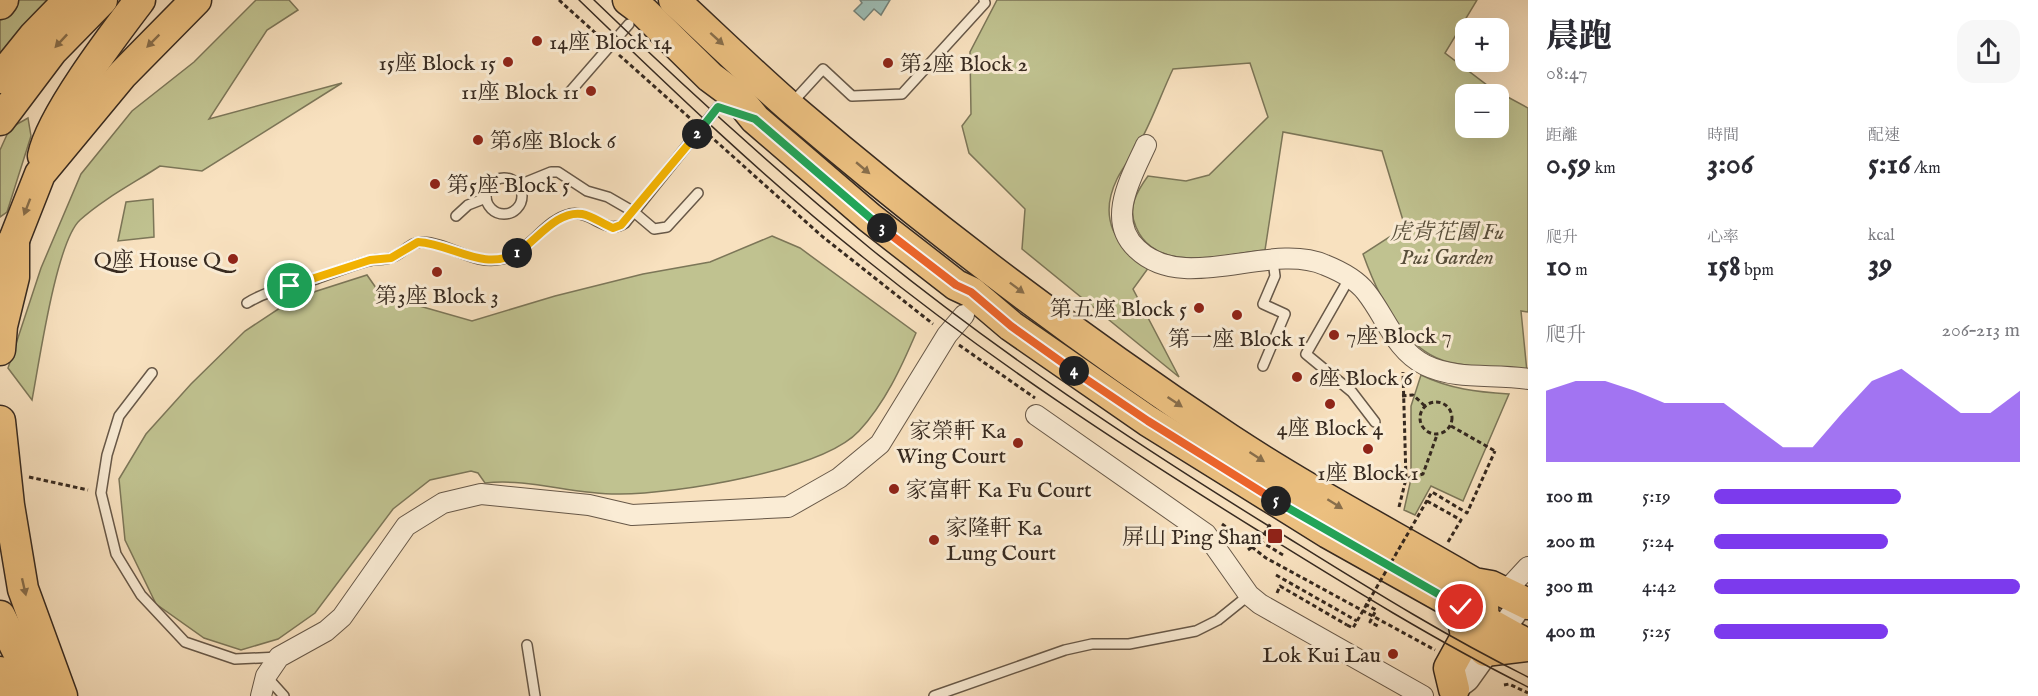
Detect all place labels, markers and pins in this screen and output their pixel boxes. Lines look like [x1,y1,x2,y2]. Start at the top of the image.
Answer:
place label: 14座 Block 14 [549,29,672,57]
marker: 14座 Block 14 [530,34,544,48]
place label: 15座 Block 15 [379,50,496,78]
place label: 第2座 Block 2 [900,51,1028,79]
marker: 15座 Block 15 [501,55,515,69]
marker: 第2座 Block 2 [881,56,895,70]
place label: 11座 Block 11 [461,79,579,107]
marker: 11座 Block 11 [584,84,598,98]
pin: 2 [682,119,712,149]
place label: 第6座 Block 6 [490,128,616,156]
marker: 第6座 Block 6 [471,133,485,147]
place label: 第5座 Block 5 [447,172,570,200]
marker: 第5座 Block 5 [428,177,442,191]
pin: 3 [867,213,897,243]
pin: 1 [502,238,532,268]
place label: Q座 House Q [94,247,237,275]
marker: Q座 House Q [226,252,240,266]
pin [264,260,315,311]
marker: 第3座 Block 3 [430,265,444,279]
place label: 第3座 Block 3 [375,283,499,311]
place label: 第五座 Block 5 [1050,296,1187,324]
marker: 第五座 Block 5 [1192,301,1206,315]
marker: 第一座 Block 1 [1230,308,1244,322]
place label: 7座 Block 7 [1346,323,1452,351]
place label: 第一座 Block 1 [1168,326,1306,354]
marker: 7座 Block 7 [1327,328,1341,342]
pin: 4 [1059,356,1089,386]
place label: 6座 Block 6 [1309,365,1413,393]
marker: 6座 Block 6 [1290,370,1304,384]
marker: 4座 Block 4 [1323,397,1337,411]
place label: 4座 Block 4 [1277,415,1384,443]
place label: 家榮軒 Ka Wing Court [896,418,1006,471]
marker: 家榮軒 Ka Wing Court [1011,436,1025,450]
marker: 1座 Block 1 [1361,442,1375,456]
place label: 1座 Block 1 [1317,460,1419,488]
place label: 家富軒 Ka Fu Court [906,477,1092,505]
marker: 家富軒 Ka Fu Court [887,482,901,496]
pin: 5 [1261,486,1291,516]
place label: 家隆軒 Ka Lung Court [946,515,1056,568]
place label: 屏山 Ping Shan [1122,524,1262,552]
marker: 屏山 Ping Shan [1266,527,1284,545]
marker: 家隆軒 Ka Lung Court [927,533,941,547]
pin [1435,581,1486,632]
place label: Lok Kui Lau [1262,642,1381,670]
marker: Lok Kui Lau [1386,647,1400,661]

